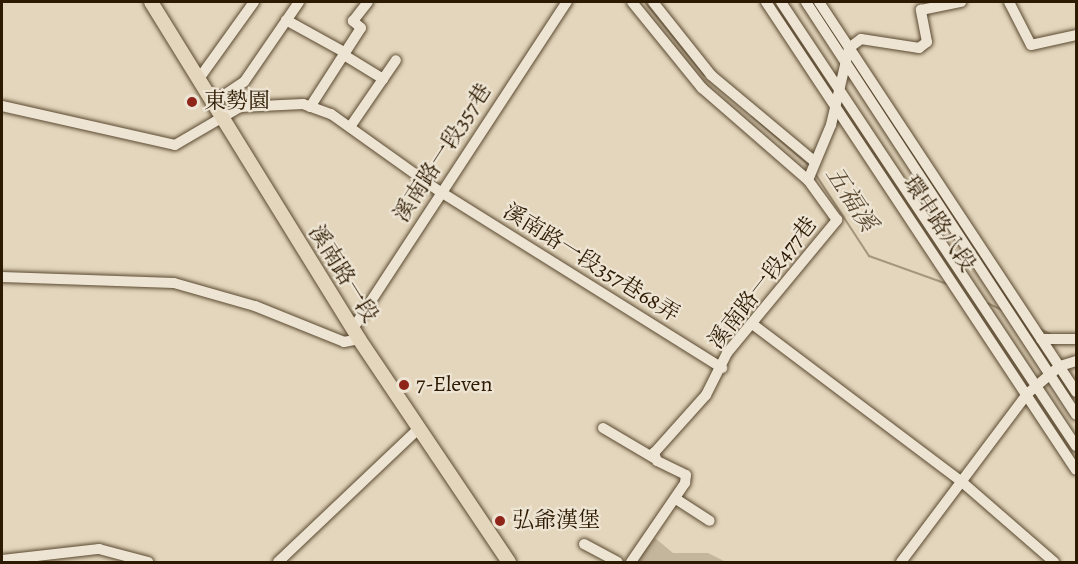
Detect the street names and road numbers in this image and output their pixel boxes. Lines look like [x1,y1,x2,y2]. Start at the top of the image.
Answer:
street label: 溪南路一段357巷 [388,79,498,227]
street label: 環中路八段 [897,171,981,277]
street label: 溪南路一段357巷68弄 [498,198,684,328]
street label: 溪南路一段477巷 [703,212,823,354]
street label: 溪南路一段 [303,220,383,328]

